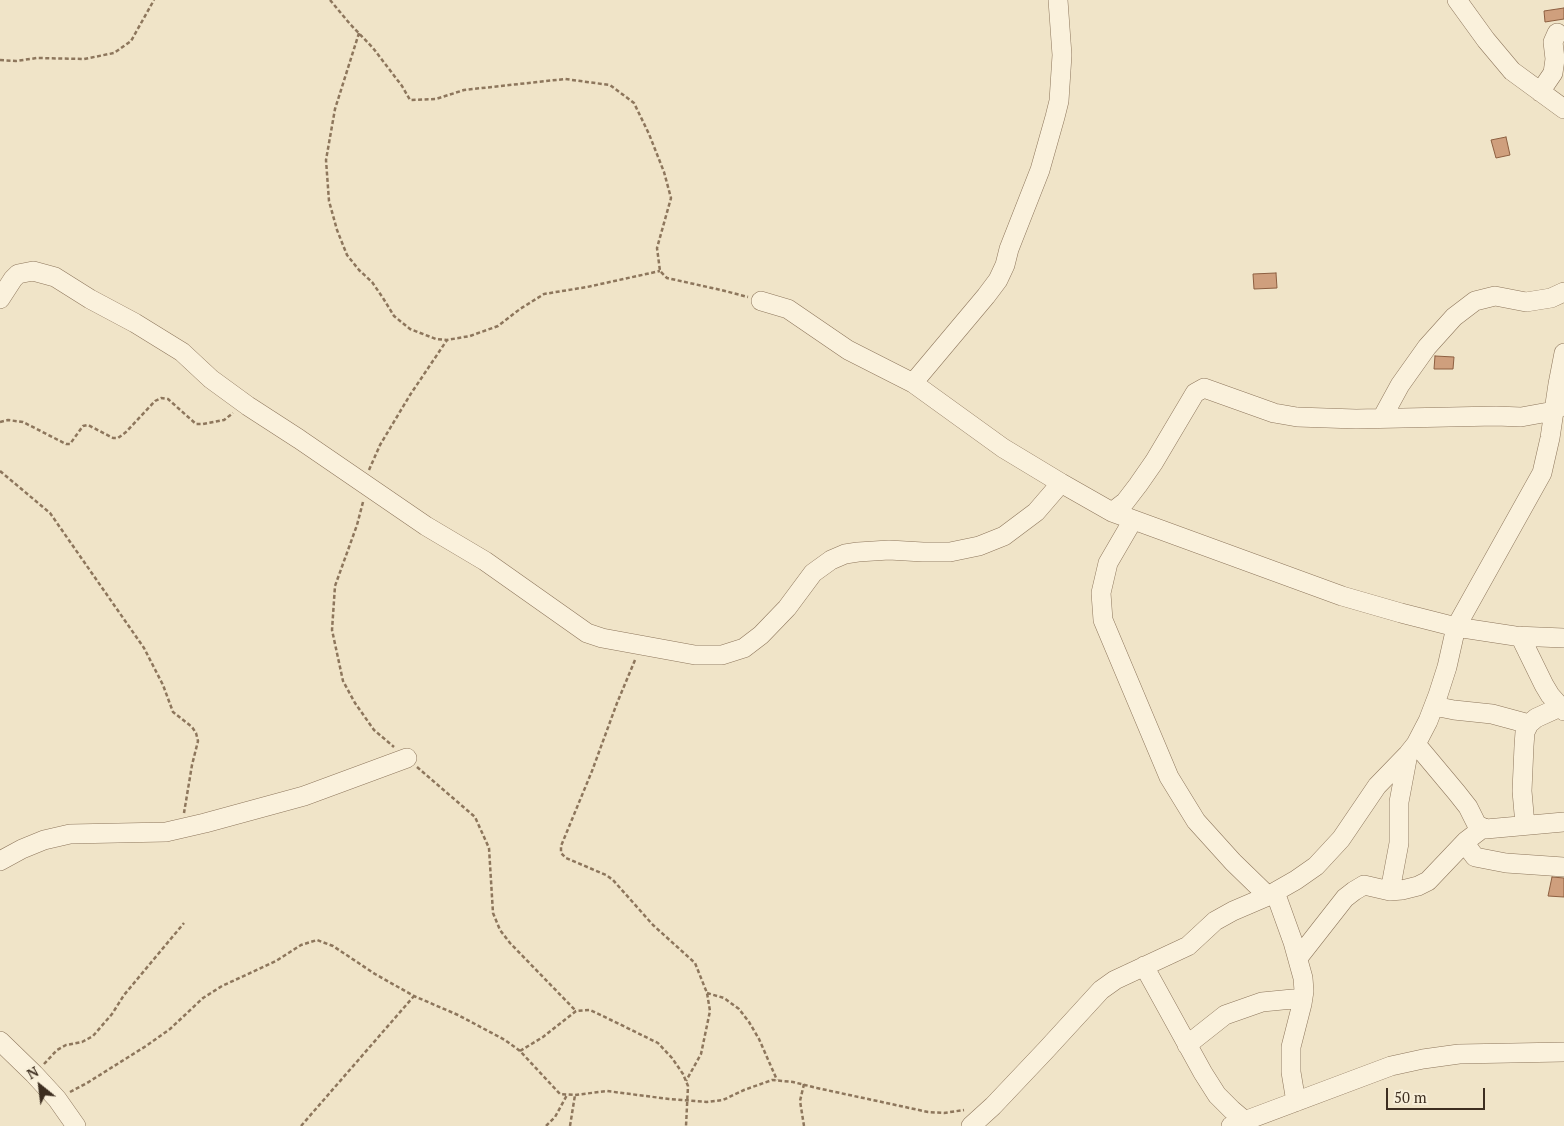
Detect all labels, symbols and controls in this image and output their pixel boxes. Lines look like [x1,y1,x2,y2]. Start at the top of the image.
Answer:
north arrow [15,1061,65,1111]
text: N [23,1062,42,1083]
scale bar [1389,1078,1488,1110]
text: 50 m [1394,1087,1427,1107]

